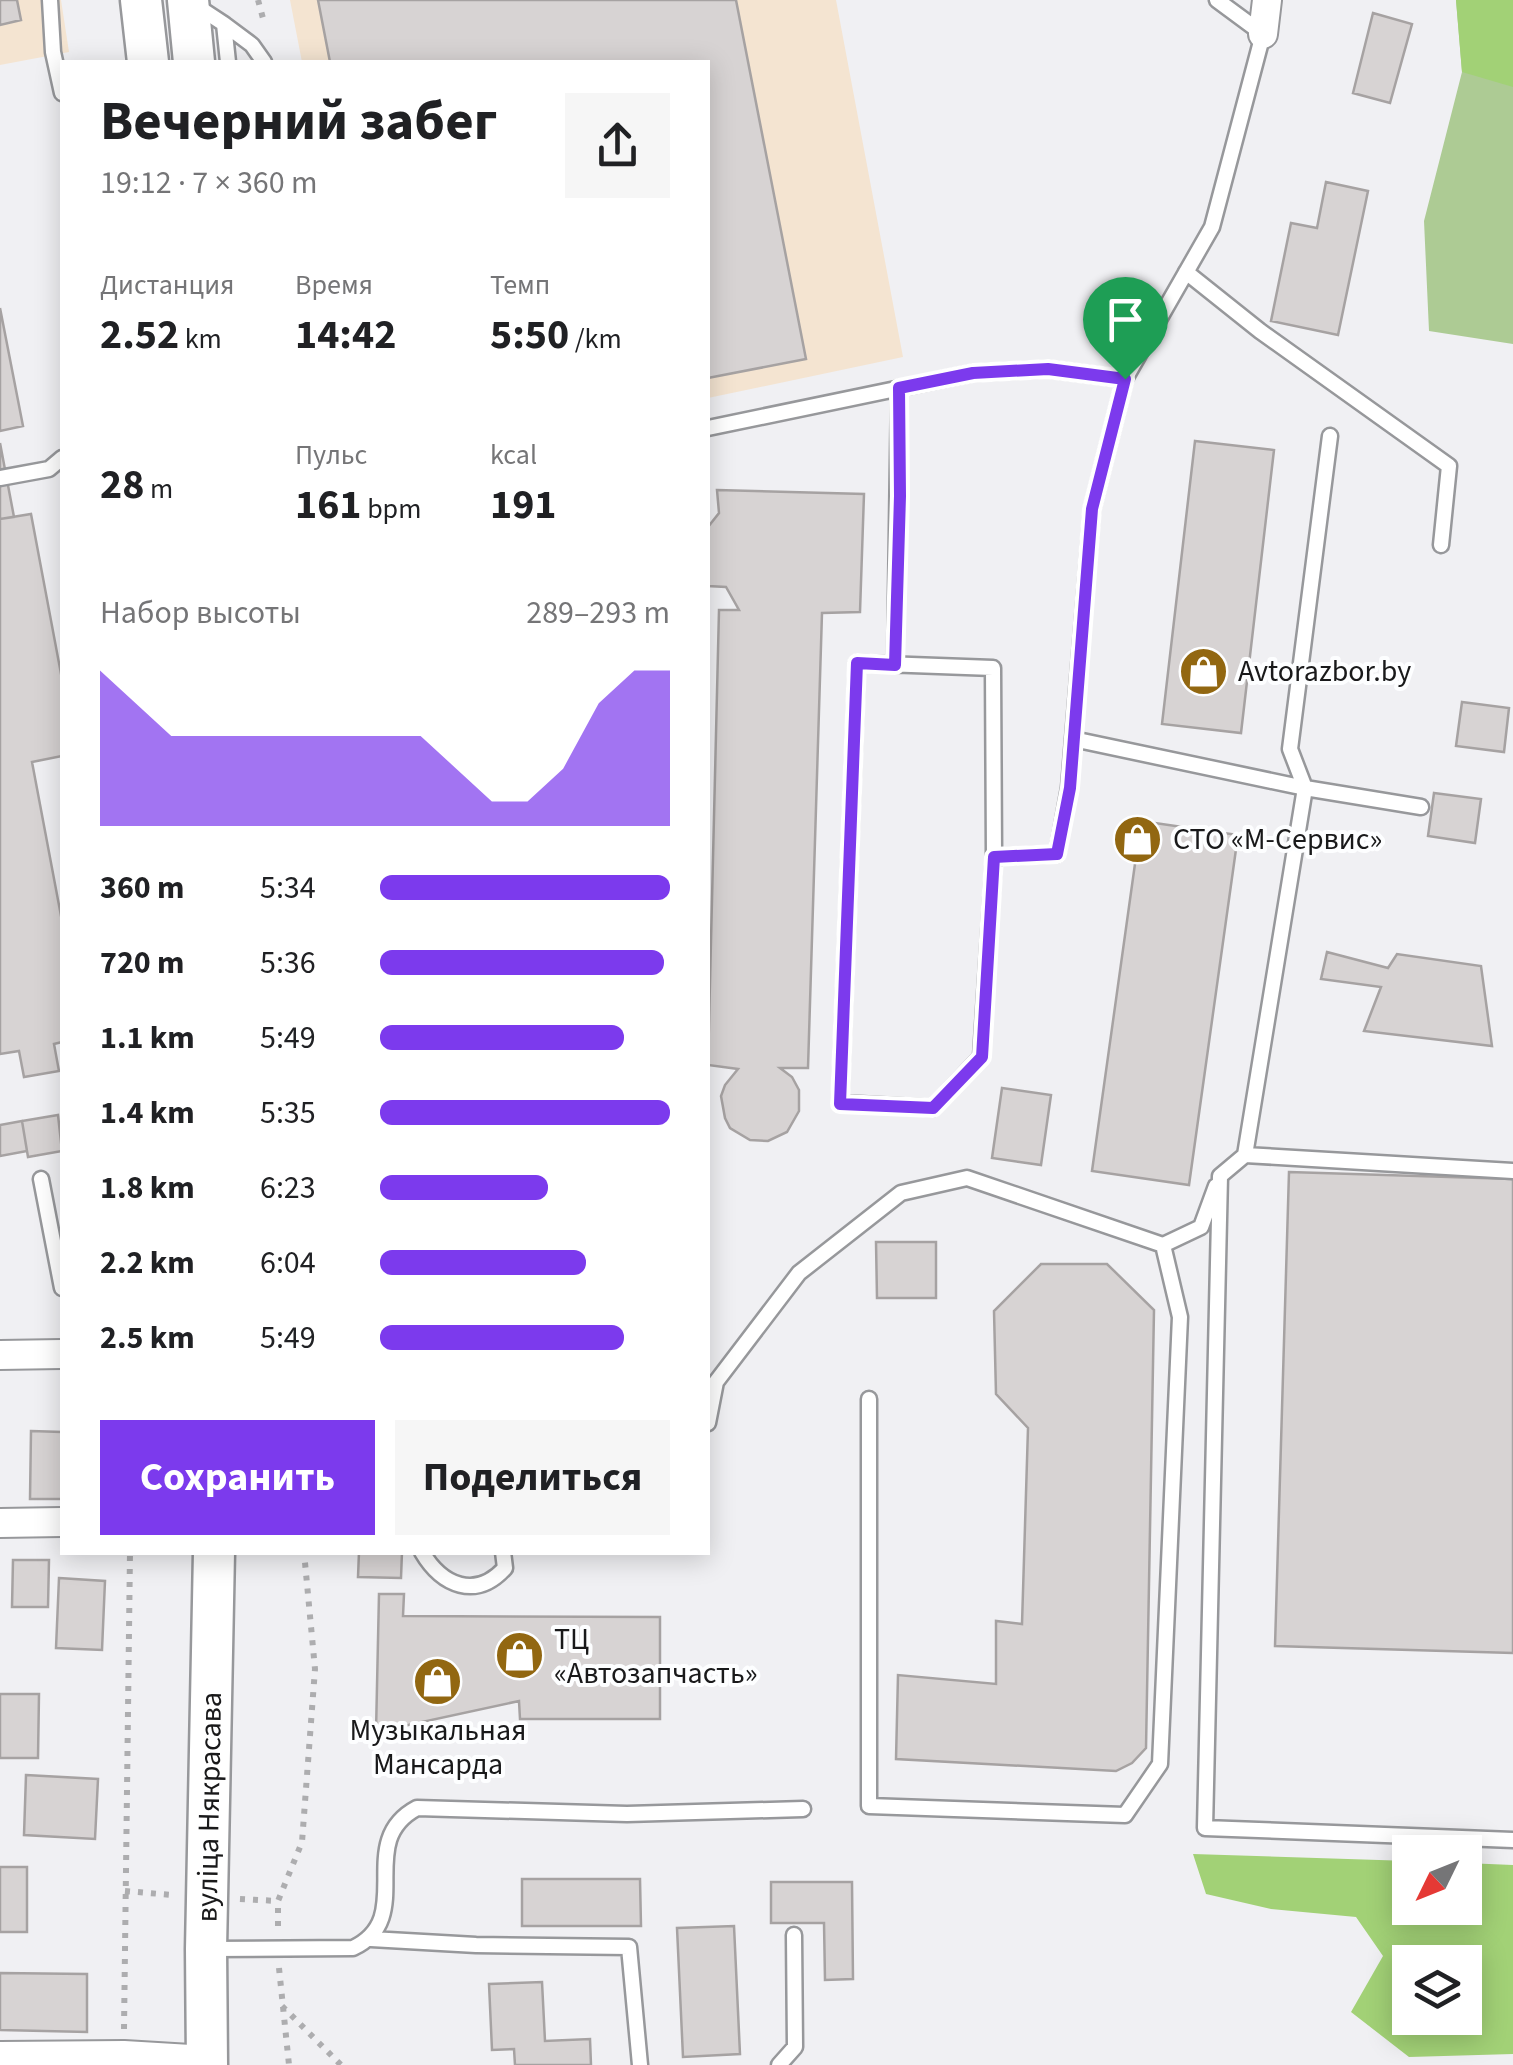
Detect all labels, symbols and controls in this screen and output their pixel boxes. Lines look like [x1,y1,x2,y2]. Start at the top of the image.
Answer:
text: Вечерний забег [100,83,497,161]
button: share [565,93,670,198]
text: 19:12 · 7 × 360 m [100,160,318,206]
text: Дистанция [100,265,234,305]
text: Время [295,265,373,305]
text: Темп [490,265,550,305]
pin [1083,277,1168,380]
icon: arrive [1098,292,1153,347]
text: 2.52 [100,305,179,365]
text: 14:42 [295,305,396,365]
text: 5:50 [490,305,569,365]
text: km [179,319,222,359]
text: /km [569,319,622,359]
text: Пульс [295,435,367,475]
text: kcal [490,435,537,475]
text: 28 [100,455,144,515]
text: m [144,469,173,509]
text: 161 [295,475,362,535]
text: 191 [490,475,557,535]
text: bpm [362,489,421,529]
text: Набор высоты [100,590,301,636]
text: 289–293 m [526,590,670,636]
shop icon: Avtorazbor.by [1177,645,1229,697]
place label: Avtorazbor.by [1238,650,1411,693]
shop icon: СТО «М-Сервис» [1112,813,1164,865]
place label: СТО «М-Сервис» [1173,818,1382,861]
text: 360 m [100,865,185,911]
text: 5:34 [260,865,316,911]
text: 720 m [100,940,185,986]
text: 5:36 [260,940,316,986]
text: 1.1 km [100,1015,195,1061]
text: 5:49 [260,1015,316,1061]
text: 1.4 km [100,1090,195,1136]
text: 5:35 [260,1090,316,1136]
text: 1.8 km [100,1165,195,1211]
text: 6:23 [260,1165,316,1211]
text: 2.2 km [100,1240,195,1286]
text: 6:04 [260,1240,316,1286]
text: 2.5 km [100,1315,195,1361]
text: 5:49 [260,1315,316,1361]
button: Сохранить [100,1420,375,1535]
button: Поделиться [395,1420,670,1535]
place label: ТЦ «Автозапчасть» [554,1618,758,1695]
shop icon: ТЦ «Автозапчасть» [493,1630,545,1682]
shop icon: Музыкальная Мансарда [412,1655,464,1707]
street label: вуліца Някрасава [185,1691,233,1923]
place label: Музыкальная Мансарда [349,1709,527,1786]
north arrow [1392,1835,1482,1925]
map controls [1392,1835,1482,2035]
button: layers [1392,1945,1482,2035]

